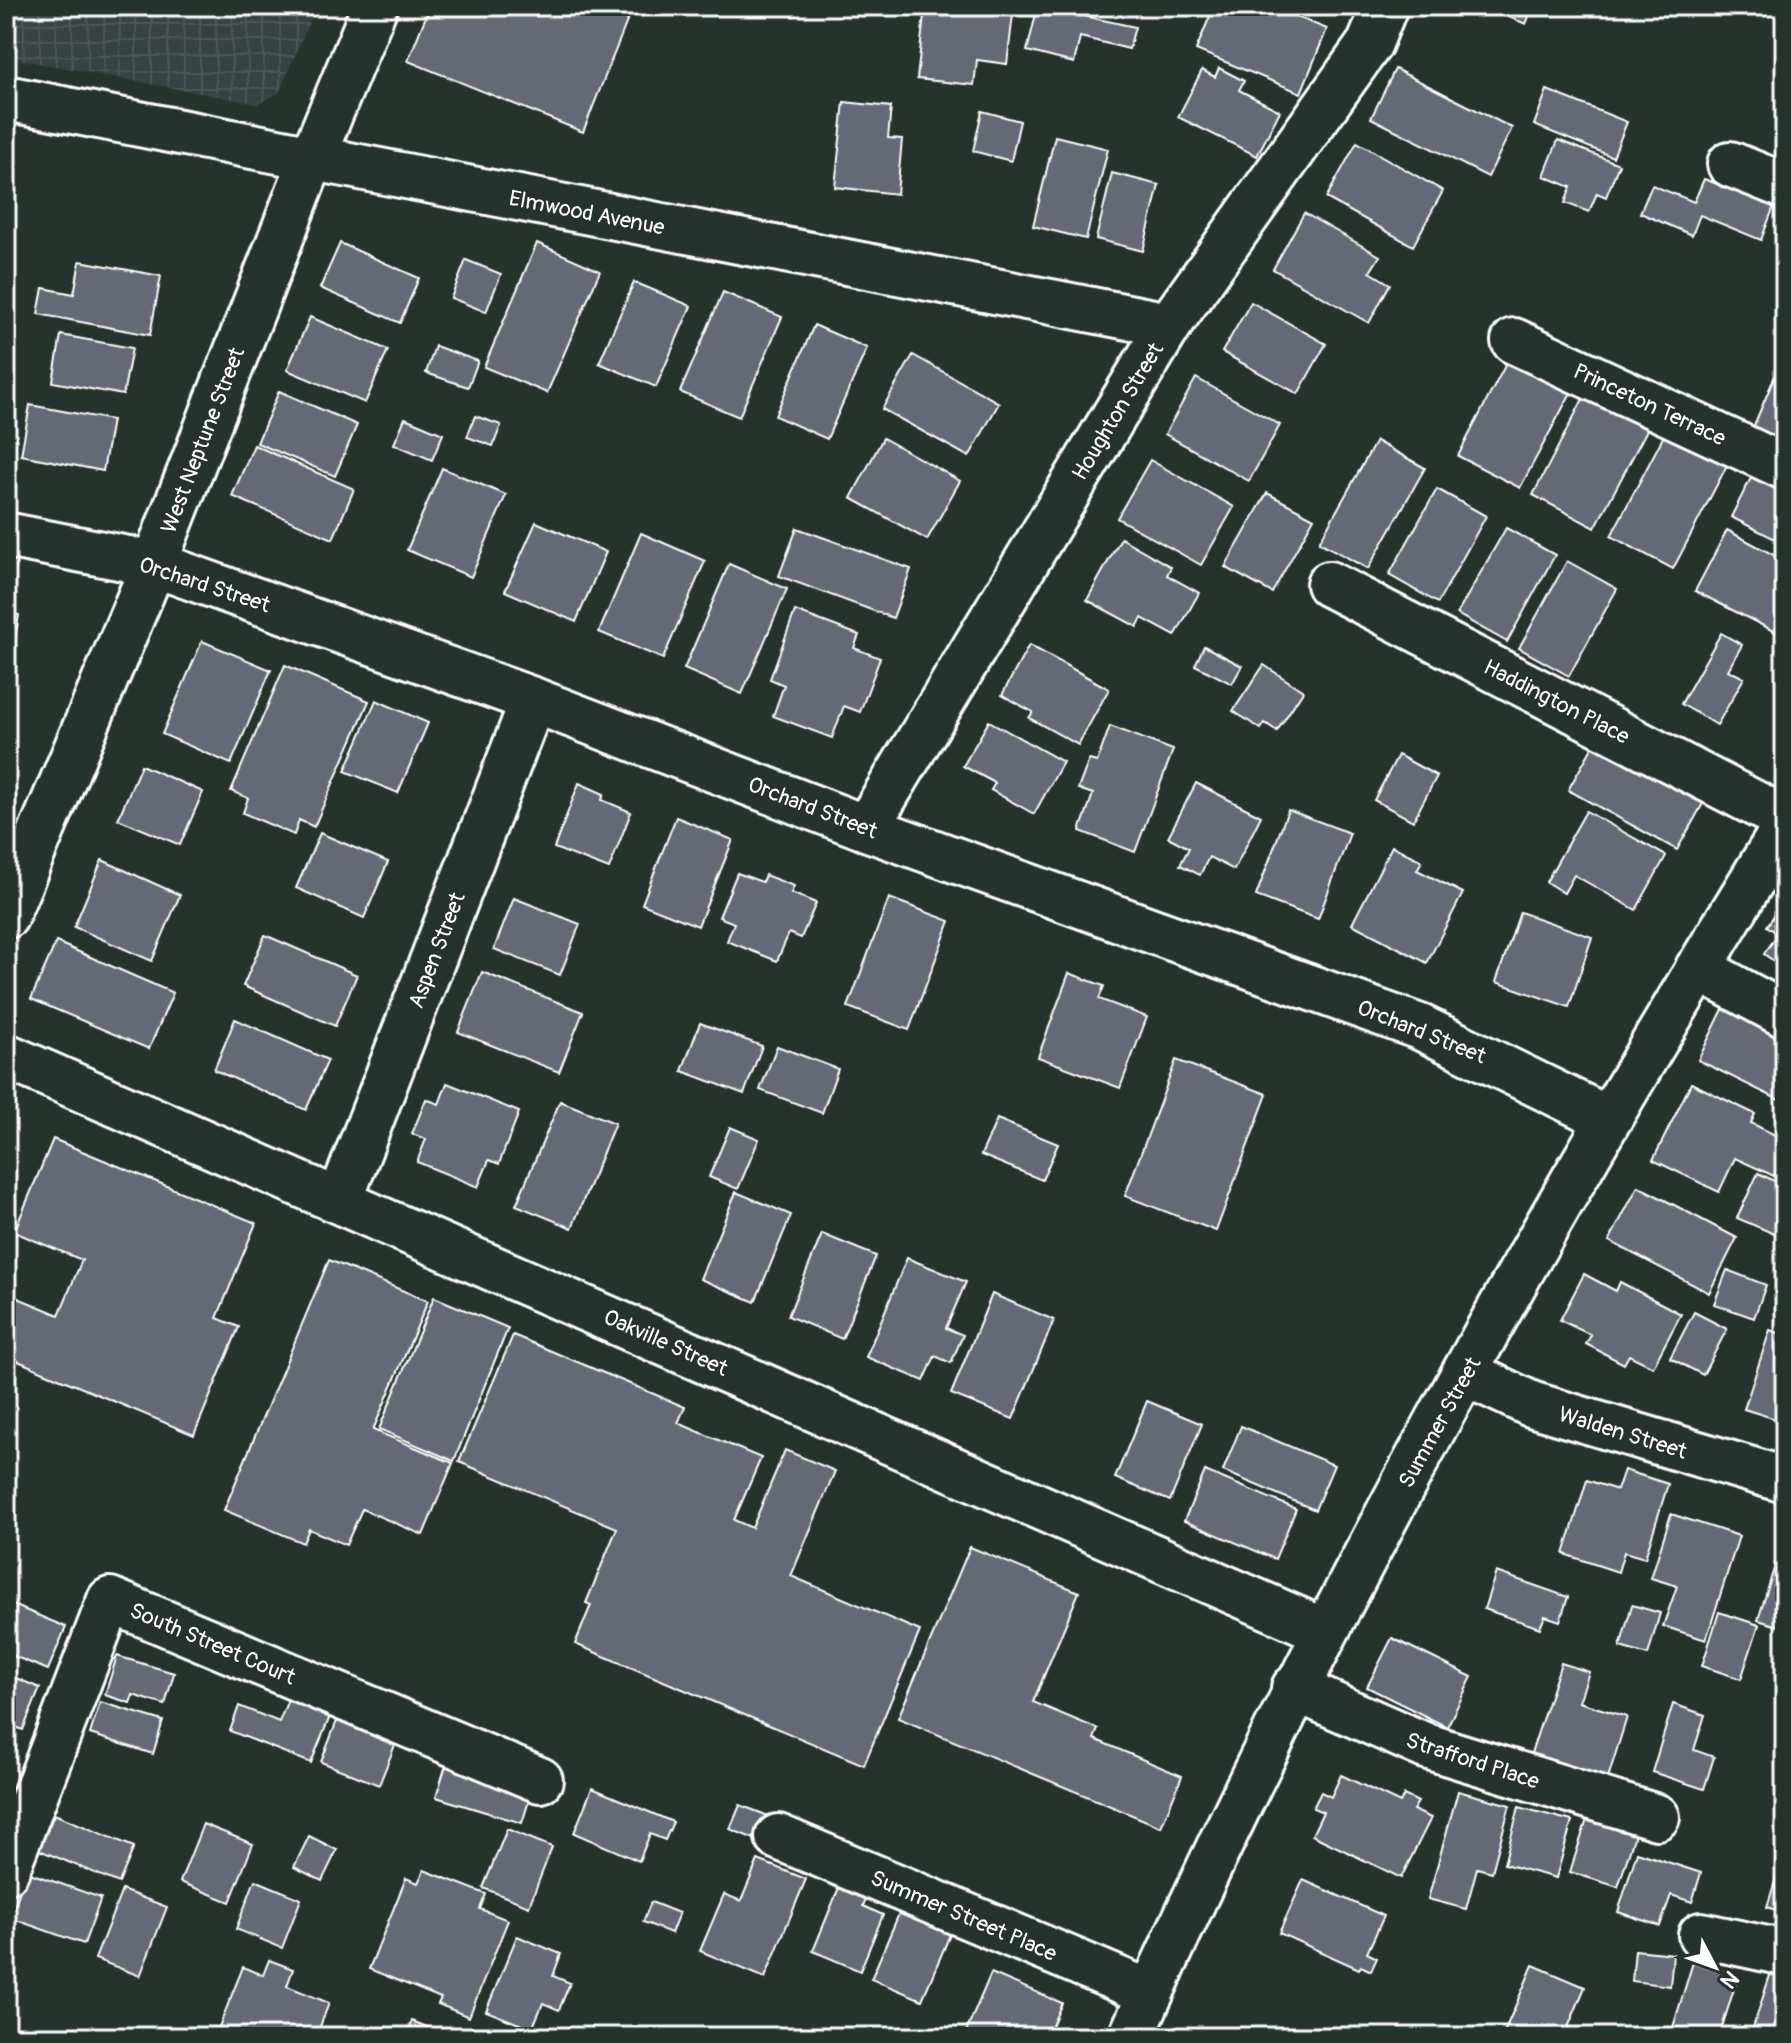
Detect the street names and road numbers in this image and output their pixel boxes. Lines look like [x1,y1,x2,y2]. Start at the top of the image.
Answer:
street label: Elmwood Avenue [507,184,667,242]
street label: Houghton Street [1066,337,1170,485]
street label: West Neptune Street [155,343,251,537]
street label: Princeton Terrace [1569,357,1730,453]
street label: Orchard Street [136,551,274,619]
street label: Haddington Place [1479,653,1634,751]
street label: Orchard Street [744,770,881,845]
street label: Aspen Street [402,888,472,1012]
street label: Orchard Street [1353,993,1490,1070]
street label: Oakville Street [599,1303,732,1383]
street label: Summer Street [1392,1352,1487,1493]
street label: Walden Street [1555,1400,1690,1466]
street label: South Street Court [126,1596,300,1691]
street label: Strafford Place [1402,1726,1543,1796]
street label: Summer Street Place [866,1864,1061,1968]

